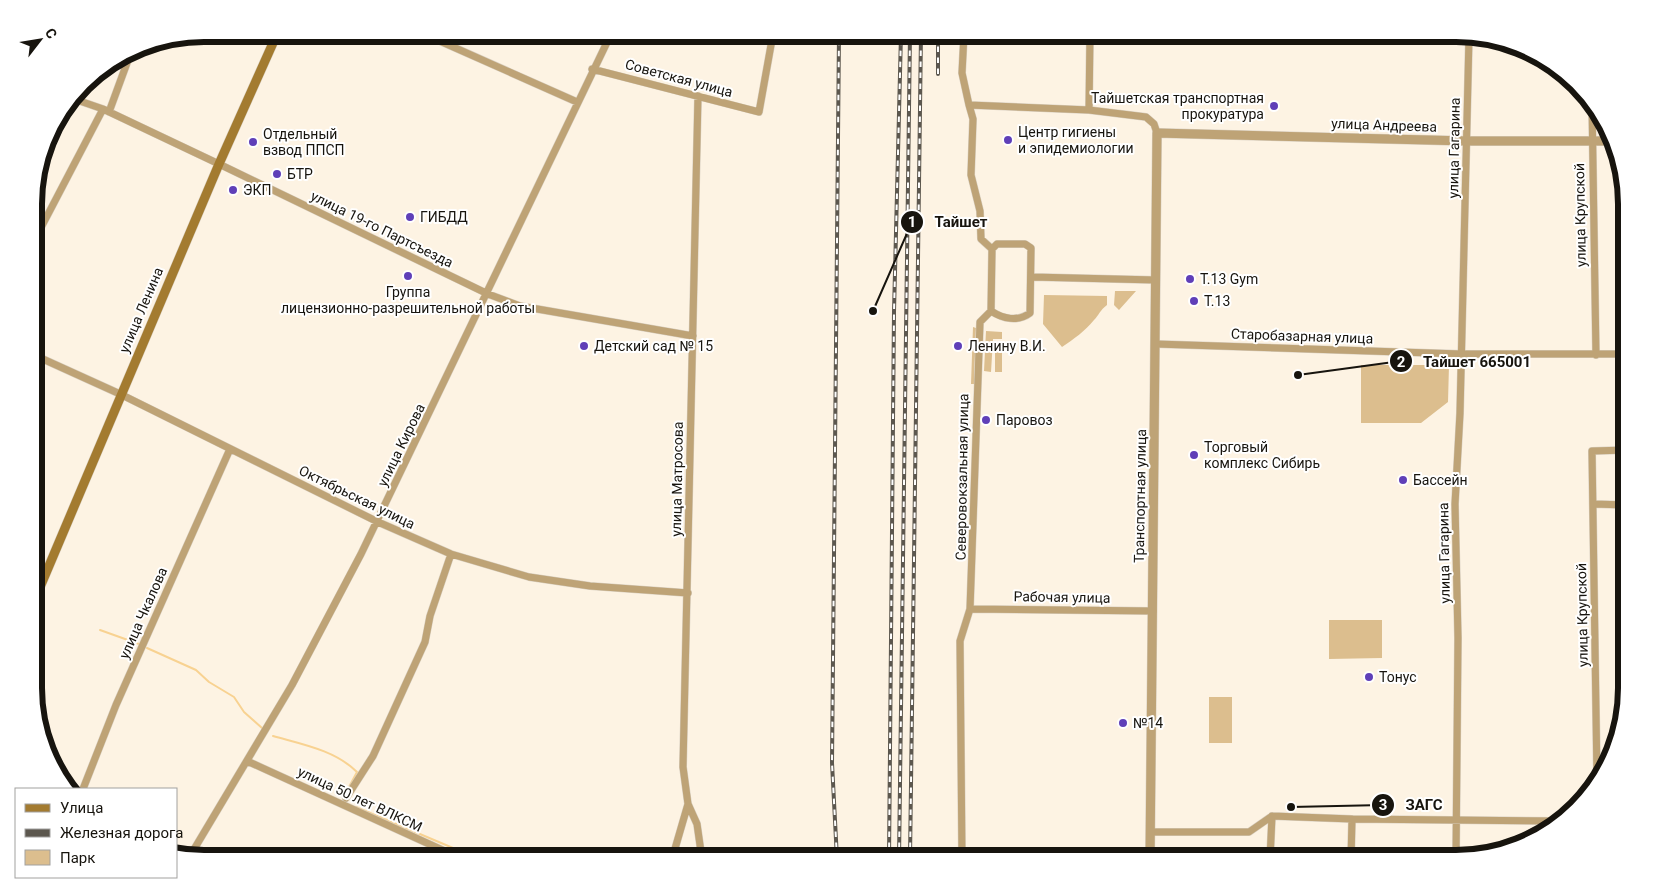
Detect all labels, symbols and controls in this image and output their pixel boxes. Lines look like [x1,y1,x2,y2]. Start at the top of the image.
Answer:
north arrow [15,15,65,65]
text: С [42,25,60,41]
street label: Советская улица [623,56,735,100]
place label: Тайшетская транспортная прокуратура [1091,90,1264,122]
street label: улица Гагарина [1445,97,1463,199]
marker: Тайшетская транспортная прокуратура [1268,100,1280,112]
street label: улица Андреева [1331,115,1437,135]
place label: Центр гигиены и эпидемиологии [1018,124,1134,156]
place label: Отдельный взвод ППСП [263,126,345,158]
marker: Центр гигиены и эпидемиологии [1002,134,1014,146]
marker: Отдельный взвод ППСП [247,136,259,148]
street label: улица Крупской [1571,163,1589,267]
place label: БТР [287,166,313,182]
marker: БТР [271,168,283,180]
place label: ЭКП [243,182,271,198]
marker: ЭКП [227,184,239,196]
street label: улица 19-го Партсъезда [308,188,456,270]
callout: Тайшет [900,207,998,237]
place label: ГИБДД [420,209,468,225]
marker: ГИБДД [404,211,416,223]
text: 1 [908,213,916,231]
text: Тайшет [935,213,988,231]
street label: улица Ленина [116,265,166,355]
marker: Группа лицензионно-разрешительной работы [402,270,414,282]
place label: T.13 Gym [1200,271,1258,287]
marker: T.13 Gym [1184,273,1196,285]
place label: Группа лицензионно-разрешительной работы [281,284,535,316]
place label: T.13 [1204,293,1230,309]
marker: T.13 [1188,295,1200,307]
street label: Старобазарная улица [1231,326,1373,346]
place label: Детский сад № 15 [594,338,713,354]
place label: Ленину В.И. [968,338,1046,354]
marker: Детский сад № 15 [578,340,590,352]
marker: Ленину В.И. [952,340,964,352]
callout: Тайшет 665001 [1388,346,1541,376]
text: 2 [1397,353,1406,371]
text: Тайшет 665001 [1423,353,1531,371]
street label: Северовокзальная улица [953,393,971,561]
street label: улица Кирова [374,401,428,489]
place label: Паровоз [996,412,1053,428]
marker: Паровоз [980,414,992,426]
street label: улица Матросова [668,421,686,537]
street label: Транспортная улица [1131,429,1149,563]
place label: Торговый комплекс Сибирь [1204,439,1320,471]
marker: Торговый комплекс Сибирь [1188,449,1200,461]
street label: Октябрьская улица [297,462,417,532]
place label: Бассейн [1413,472,1468,488]
marker: Бассейн [1397,474,1409,486]
street label: улица Гагарина [1435,502,1453,604]
street label: улица Крупской [1573,563,1591,667]
street label: улица Чкалова [116,565,170,661]
street label: Рабочая улица [1013,588,1111,606]
place label: Тонус [1379,669,1417,685]
marker: Тонус [1363,671,1375,683]
place label: №14 [1133,715,1163,731]
marker: №14 [1117,717,1129,729]
street label: улица 50 лет ВЛКСМ [295,763,425,835]
legend [15,788,178,878]
callout: ЗАГС [1370,790,1452,820]
text: 3 [1379,796,1387,814]
text: ЗАГС [1405,796,1443,814]
text: Улица [60,799,103,817]
text: Железная дорога [60,824,183,842]
text: Парк [60,849,95,867]

